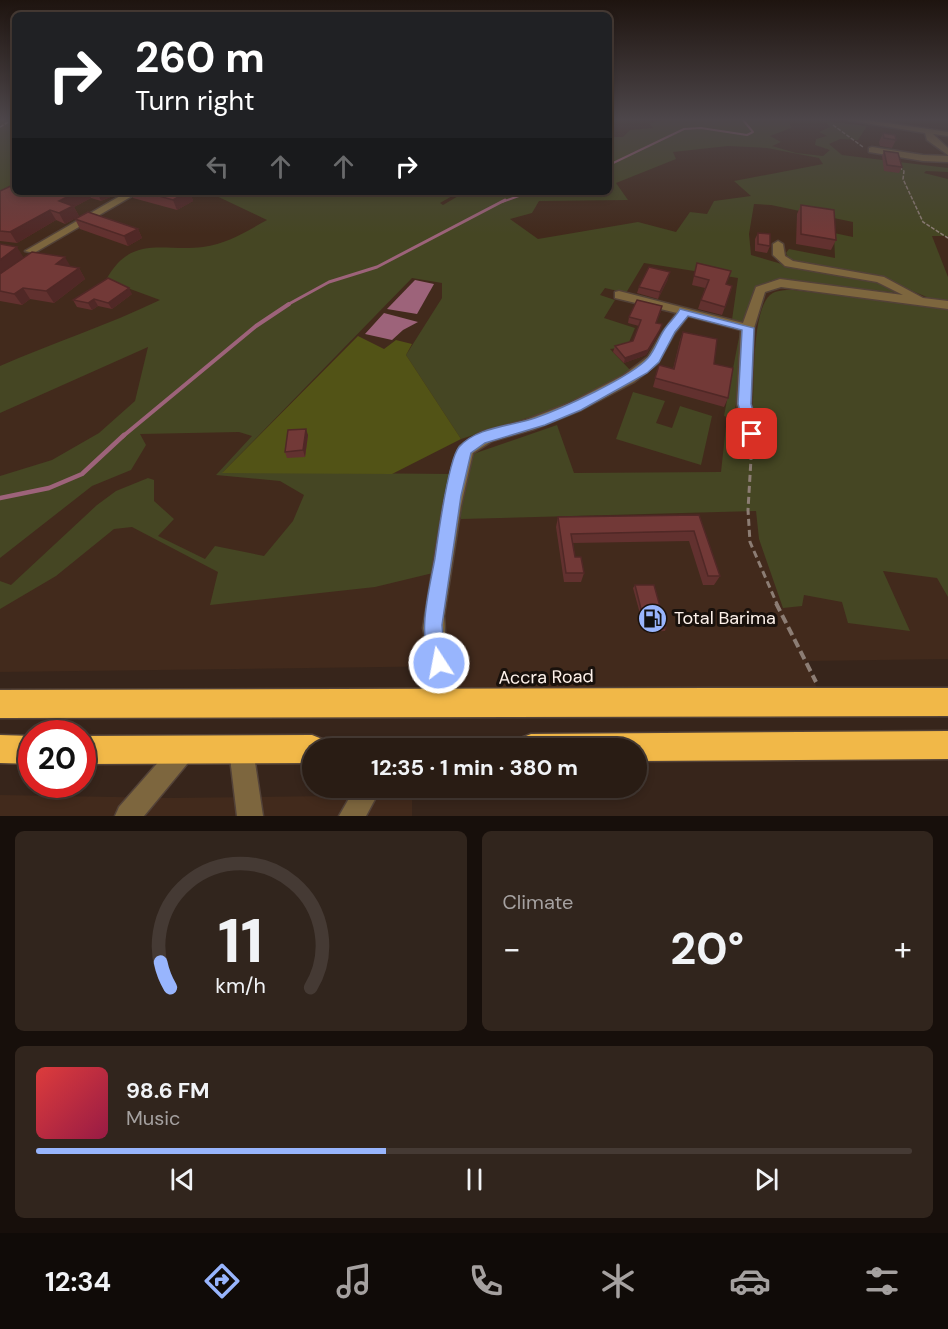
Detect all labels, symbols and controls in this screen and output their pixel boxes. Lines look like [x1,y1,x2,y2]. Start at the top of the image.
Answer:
text: 260 m [135,30,265,85]
icon: right [36,36,114,114]
text: Turn right [135,83,255,118]
icon: left [201,150,234,183]
icon: ahead [264,150,297,183]
icon: ahead [327,150,360,183]
icon: right [390,150,423,183]
pin [726,408,777,459]
icon: arrive [735,417,768,450]
fuel station icon: Total Barima [637,602,669,634]
place label: Total Barima [674,606,776,630]
position arrow [407,631,471,695]
street label: Accra Road [498,664,594,690]
speed limit sign: 20 [18,720,96,798]
text: 12:35 · 1 min · 380 m [371,753,578,782]
text: Climate [503,889,573,915]
text: 11 [218,900,263,981]
text: 20° [670,919,744,978]
text: − [503,927,521,970]
text: + [894,927,912,970]
text: km/h [215,972,266,1000]
text: 98.6 FM [126,1076,209,1105]
text: Music [126,1105,181,1131]
icon: previous [166,1163,199,1196]
icon: pause [458,1163,491,1196]
icon: next [750,1163,783,1196]
icon: directions [201,1260,243,1302]
icon: music [333,1260,375,1302]
icon: phone [465,1260,507,1302]
icon: climate [597,1260,639,1302]
icon: car [729,1260,771,1302]
icon: filters [861,1260,903,1302]
text: 12:34 [45,1264,111,1299]

